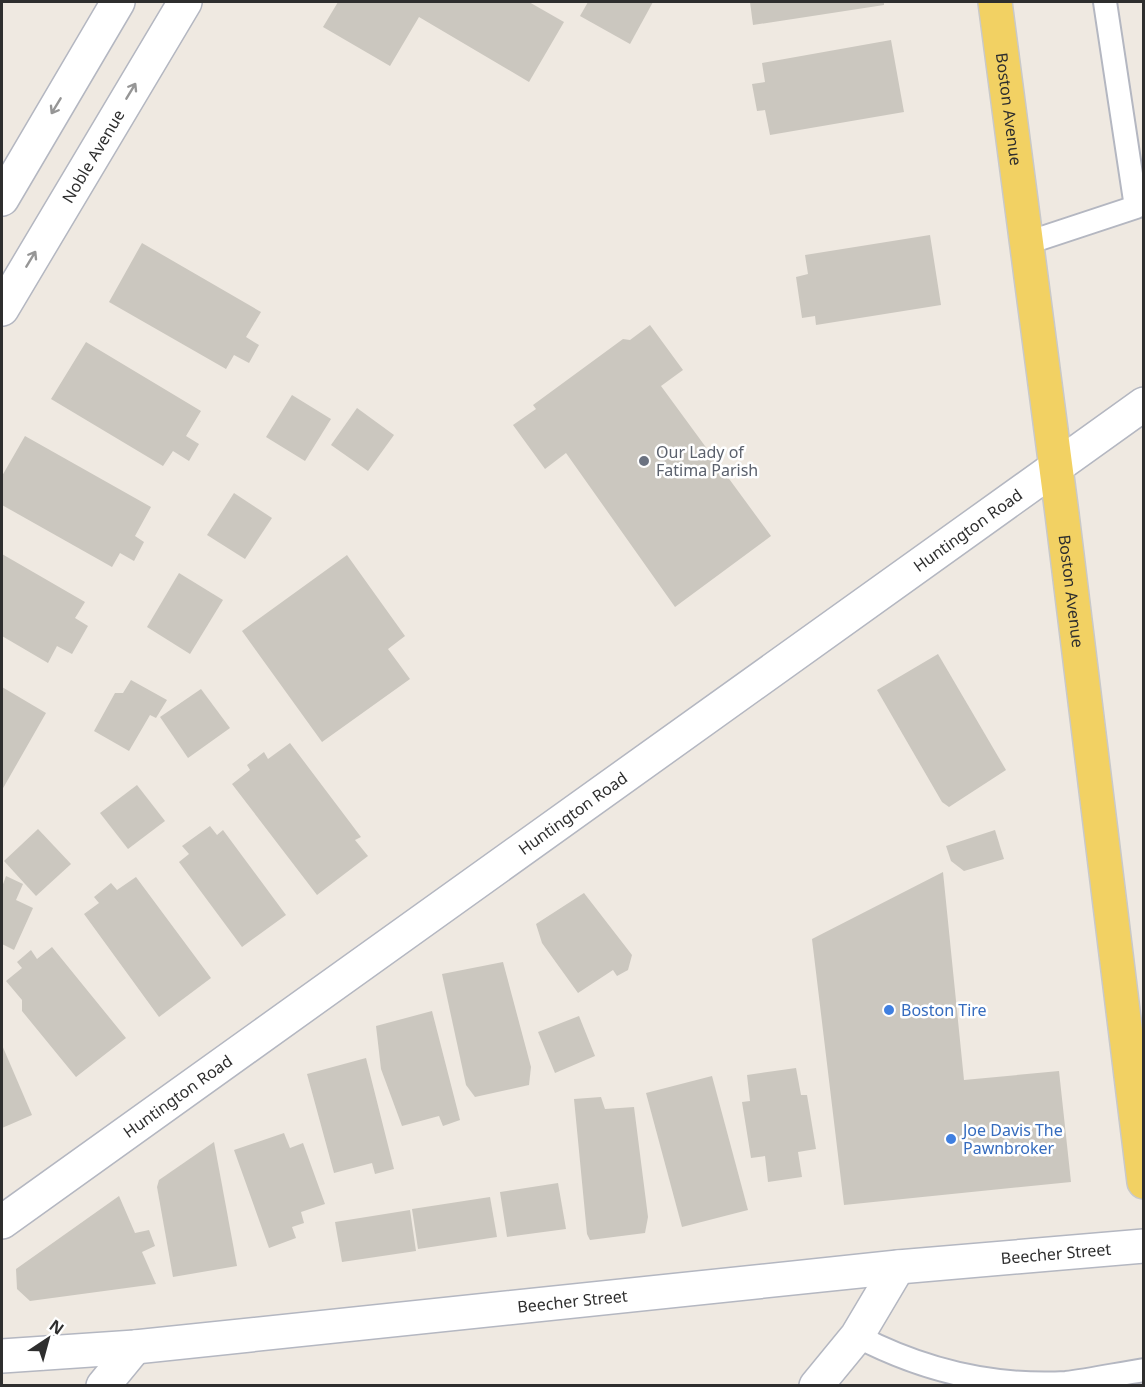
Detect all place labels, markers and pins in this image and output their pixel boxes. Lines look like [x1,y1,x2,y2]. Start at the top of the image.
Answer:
place label: Our Lady of Fatima Parish [656,441,758,481]
marker: Our Lady of Fatima Parish [637,454,651,468]
place label: Boston Tire [901,999,987,1021]
marker: Boston Tire [882,1003,896,1017]
place label: Joe Davis The Pawnbroker [961,1119,1063,1159]
marker: Joe Davis The Pawnbroker [944,1132,958,1146]

